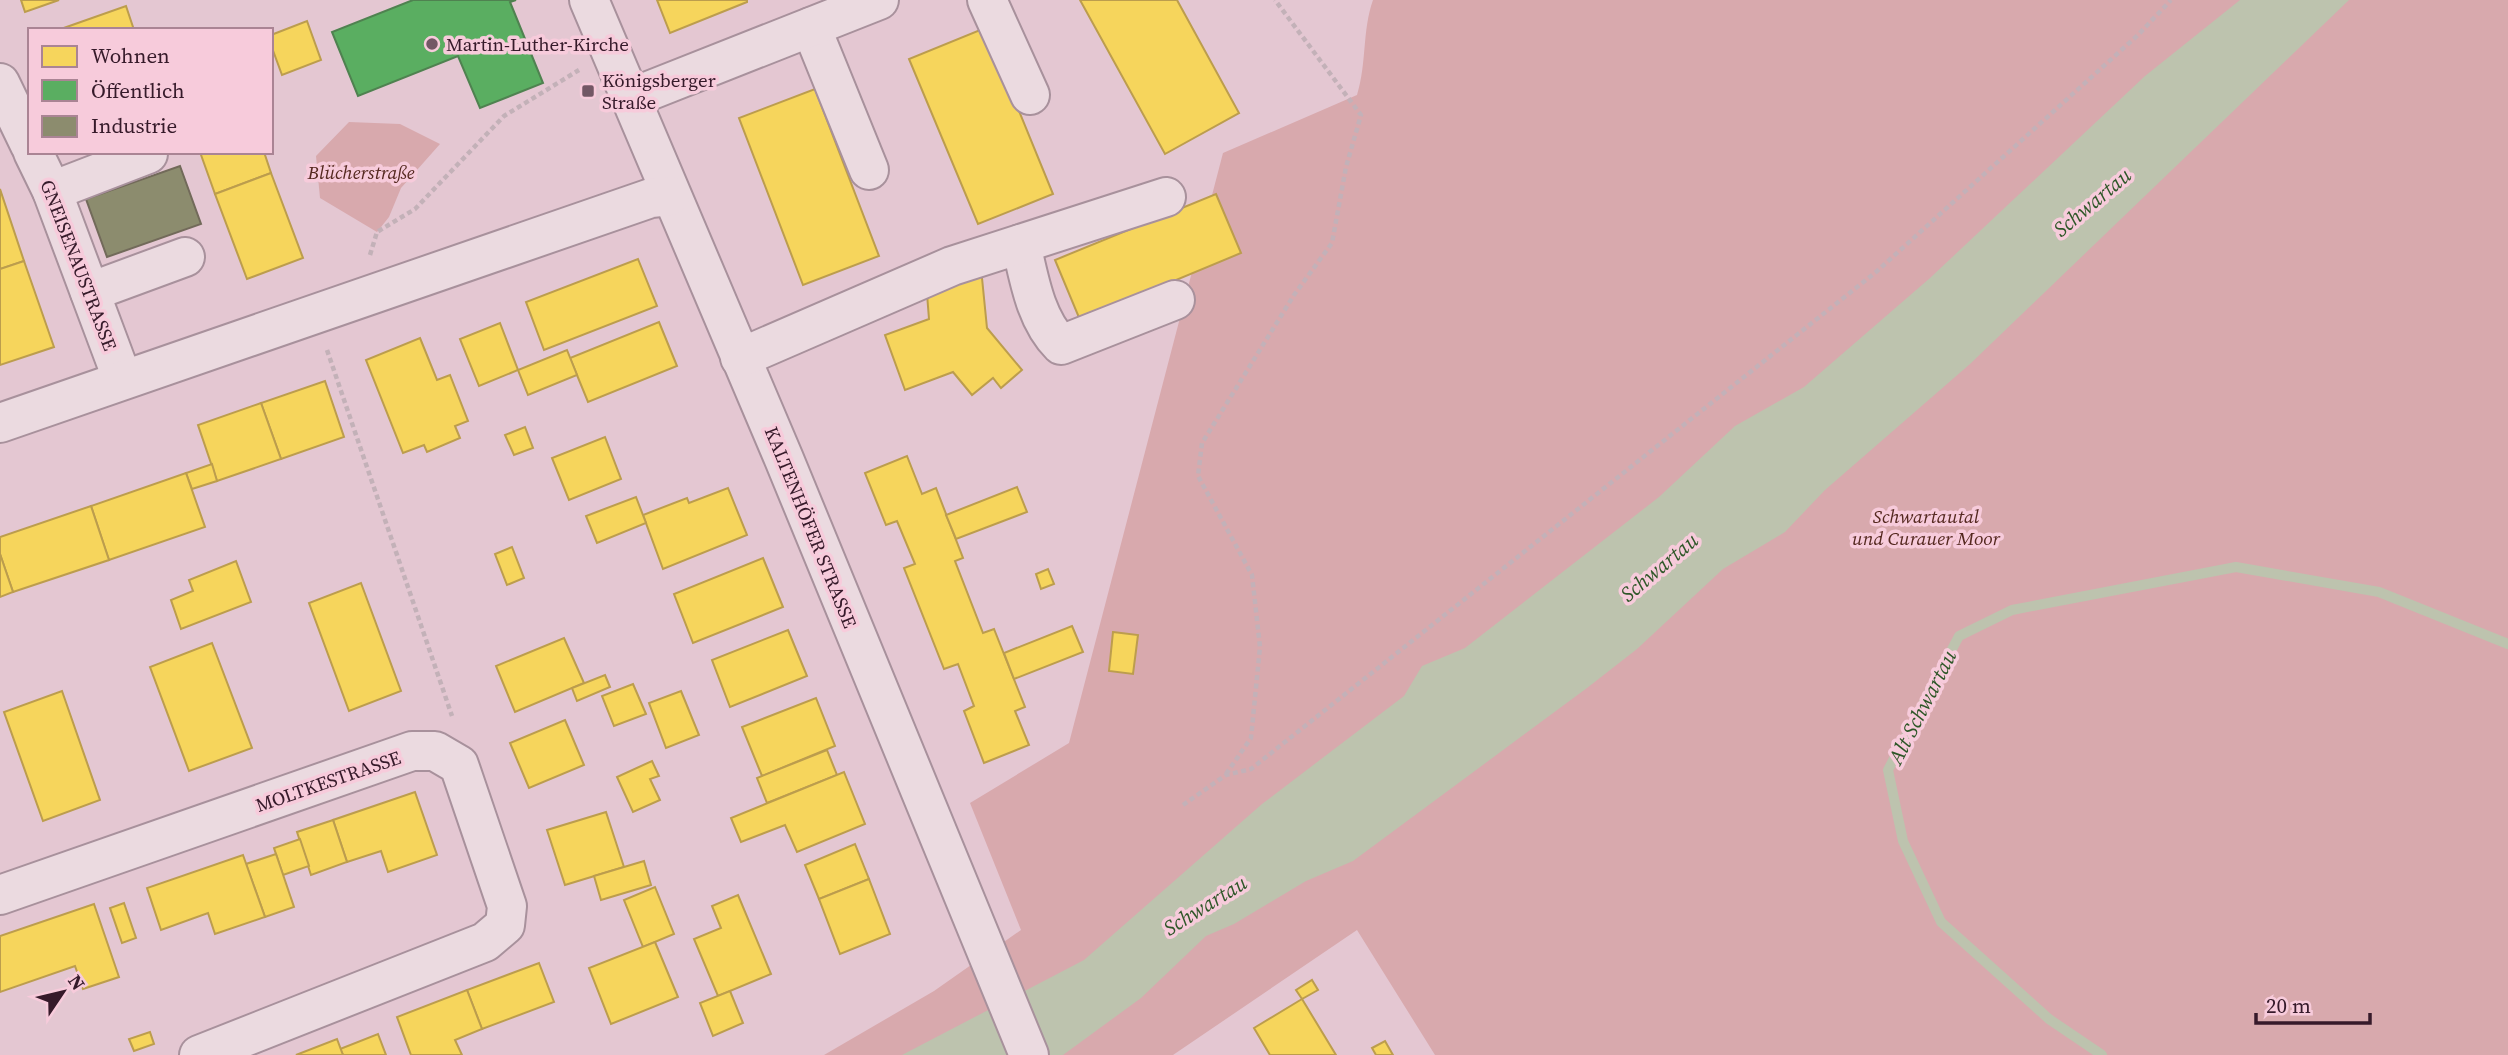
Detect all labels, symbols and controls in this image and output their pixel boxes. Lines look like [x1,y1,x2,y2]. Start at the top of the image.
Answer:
legend [28,28,273,154]
place label: Martin-Luther-Kirche [446,31,629,57]
marker: Martin-Luther-Kirche [424,36,440,52]
text: Wohnen [91,41,170,70]
place label: Königsberger Straße [602,67,716,115]
text: Öffentlich [91,76,185,105]
marker: Königsberger Straße [580,83,596,99]
text: Industrie [91,111,177,140]
park label: Blücherstraße [307,159,415,185]
water label: Schwartau [2047,161,2137,243]
street label: GNEISENAUSTRASSE [34,176,124,354]
street label: KALTENHÖFER STRASSE [759,422,863,632]
park label: Schwartautal und Curauer Moor [1852,503,2002,551]
water label: Schwartau [1614,526,1704,608]
water label: Alt Schwartau [1880,645,1963,770]
street label: MOLTKESTRASSE [252,744,404,818]
water label: Schwartau [1158,868,1252,942]
north arrow [28,957,98,1027]
text: N [62,969,92,996]
scale bar [2256,982,2370,1026]
text: 20 m [2266,991,2311,1020]

